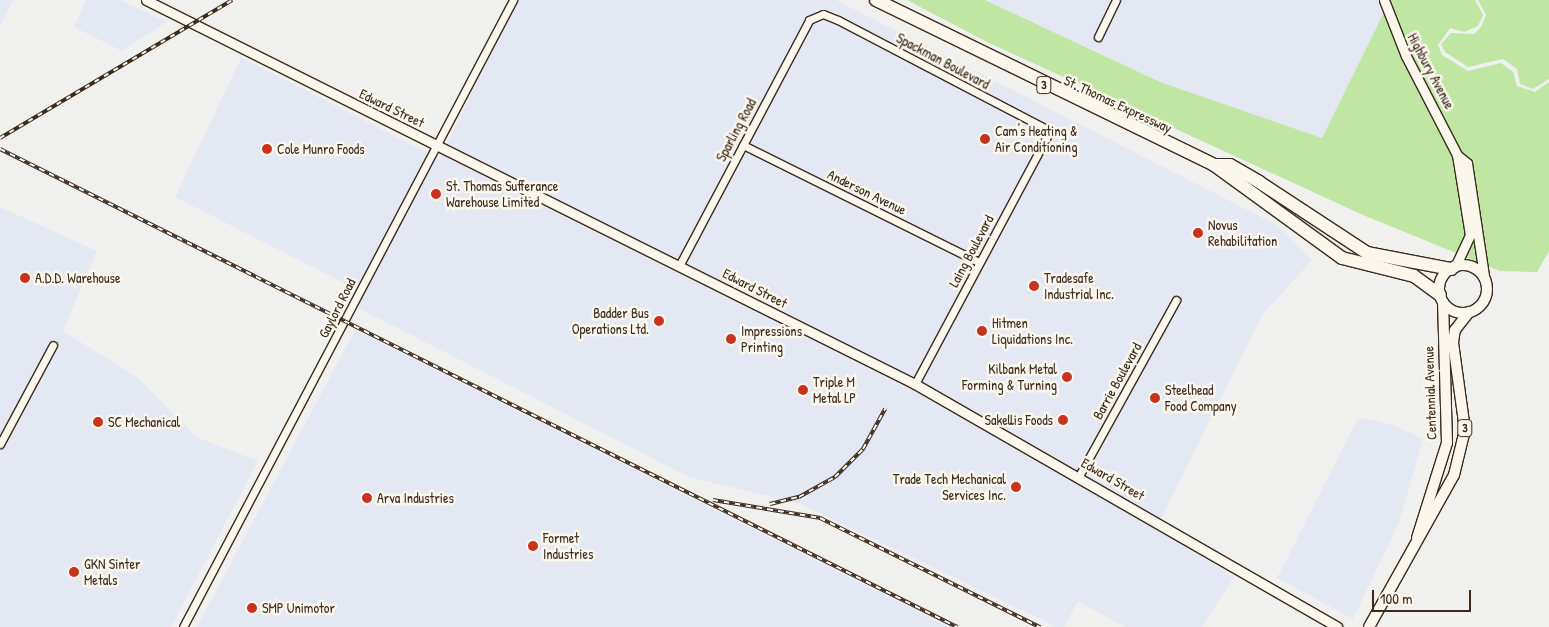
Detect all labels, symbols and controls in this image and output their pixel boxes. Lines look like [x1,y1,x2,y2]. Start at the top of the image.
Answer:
street label: Spackman Boulevard [893,29,993,93]
street label: Highbury Avenue [1404,30,1458,112]
street label: St. Thomas Expressway [1061,72,1175,136]
road number: 3 [1035,76,1053,94]
street label: Edward Street [357,85,427,131]
street label: Sparling Road [712,96,760,164]
place label: Cam's Heating & Air Conditioning [995,123,1077,156]
marker: Cam's Heating & Air Conditioning [979,133,991,145]
place label: Cole Munro Foods [277,141,365,157]
marker: Cole Munro Foods [261,143,273,155]
street label: Anderson Avenue [825,166,909,218]
place label: St. Thomas Sufferance Warehouse Limited [446,178,558,210]
marker: St. Thomas Sufferance Warehouse Limited [430,188,442,200]
street label: Laing Boulevard [945,212,997,290]
place label: Novus Rehabilitation [1208,217,1277,250]
marker: Novus Rehabilitation [1192,227,1204,239]
street label: Edward Street [720,265,790,311]
place label: A.D.D. Warehouse [35,270,120,286]
place label: Tradesafe Industrial Inc. [1044,270,1114,302]
marker: A.D.D. Warehouse [19,272,31,284]
street label: Gaylord Road [315,275,359,341]
marker: Tradesafe Industrial Inc. [1028,280,1040,292]
place label: Badder Bus Operations Ltd. [572,305,649,338]
marker: Badder Bus Operations Ltd. [653,315,665,327]
place label: Hitmen Liquidations Inc. [992,315,1073,348]
place label: Impressions Printing [741,323,802,356]
marker: Hitmen Liquidations Inc. [976,325,988,337]
marker: Impressions Printing [725,333,737,345]
street label: Barrie Boulevard [1089,340,1145,422]
street label: Centennial Avenue [1420,346,1440,440]
place label: Kilbank Metal Forming & Turning [962,361,1057,394]
marker: Kilbank Metal Forming & Turning [1061,371,1073,383]
place label: Triple M Metal LP [813,374,856,407]
place label: Steelhead Food Company [1165,382,1237,414]
marker: Triple M Metal LP [797,384,809,396]
marker: Steelhead Food Company [1149,392,1161,404]
place label: Sakellis Foods [985,412,1053,428]
place label: SC Mechanical [108,414,180,430]
marker: Sakellis Foods [1057,414,1069,426]
marker: SC Mechanical [92,416,104,428]
road number: 3 [1456,418,1474,438]
street label: Edward Street [1078,454,1148,504]
place label: Trade Tech Mechanical Services Inc. [893,471,1006,504]
marker: Trade Tech Mechanical Services Inc. [1010,481,1022,493]
place label: Arva Industries [377,490,454,506]
marker: Arva Industries [361,492,373,504]
place label: Formet Industries [543,530,593,562]
marker: Formet Industries [527,540,539,552]
place label: GKN Sinter Metals [84,556,140,588]
marker: GKN Sinter Metals [68,566,80,578]
scale bar [1374,580,1473,612]
text: 100 m [1380,588,1413,609]
place label: SMP Unimotor [262,600,335,616]
marker: SMP Unimotor [246,602,258,614]

